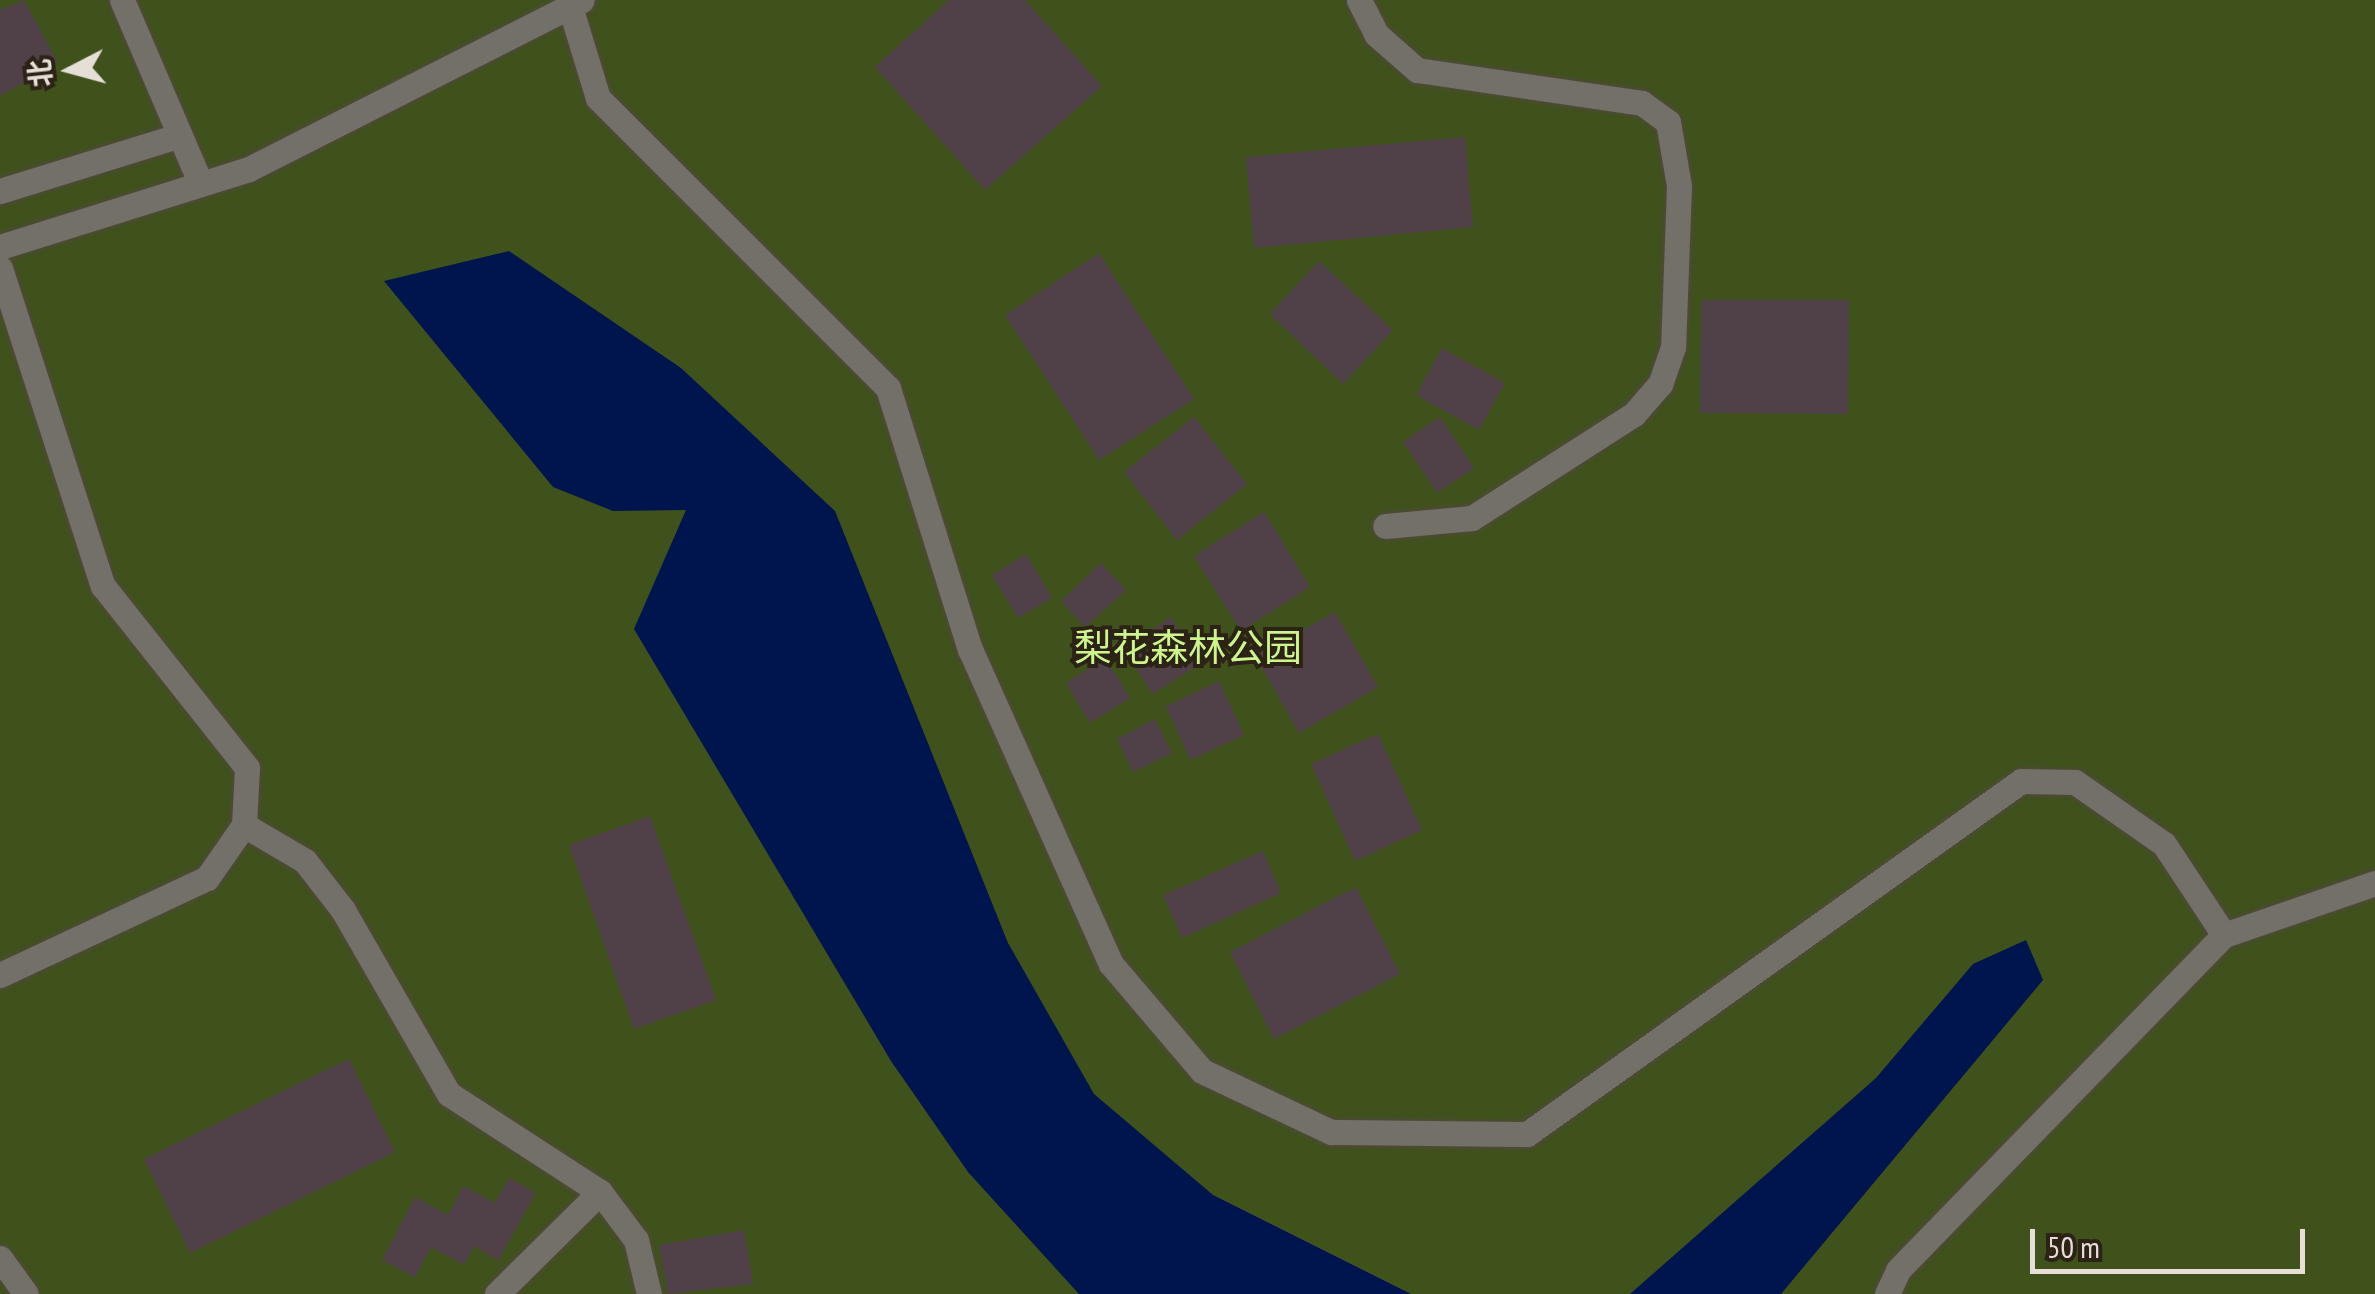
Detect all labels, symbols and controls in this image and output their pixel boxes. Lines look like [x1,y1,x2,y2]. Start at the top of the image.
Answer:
north arrow [20,20,120,120]
text: 北 [20,57,60,89]
park label: 梨花森林公园 [1074,624,1302,670]
scale bar [2035,1209,2310,1271]
text: 50 m [2047,1227,2100,1266]

